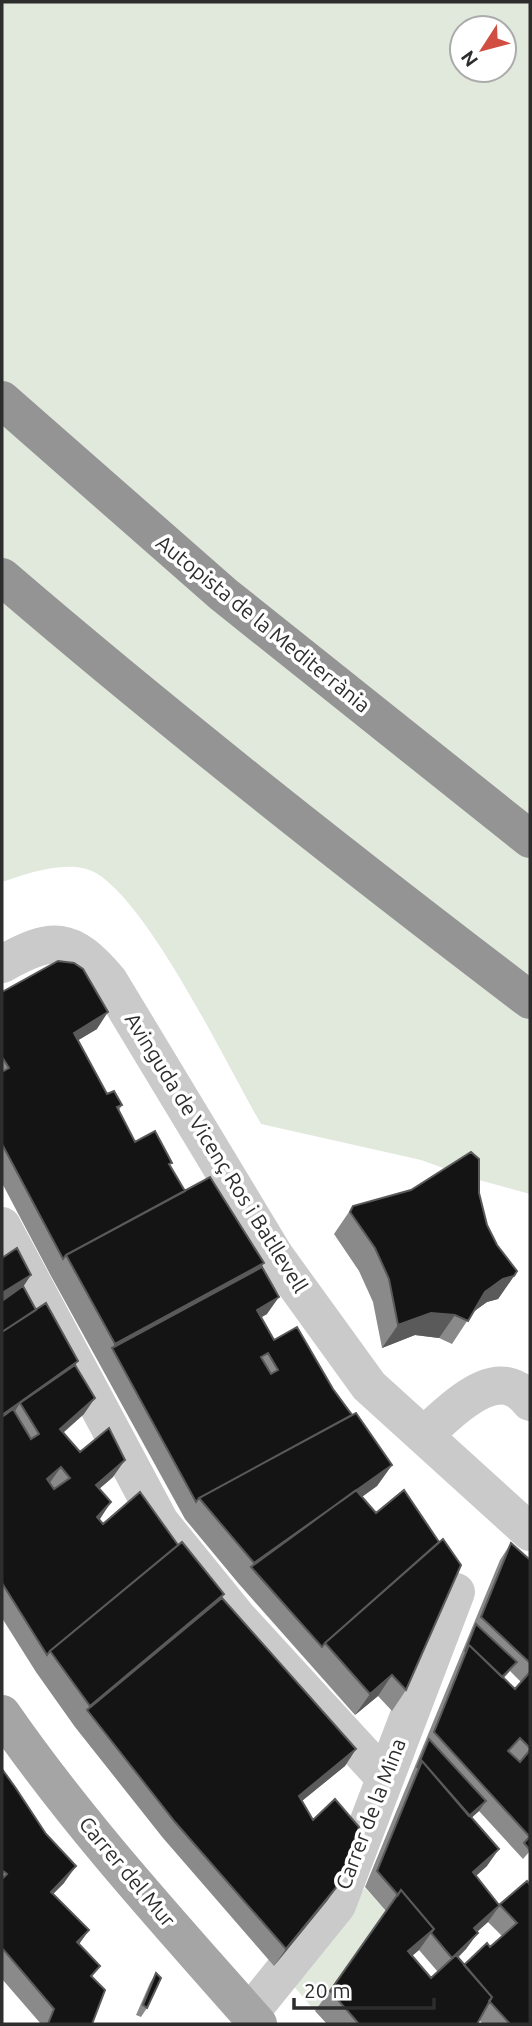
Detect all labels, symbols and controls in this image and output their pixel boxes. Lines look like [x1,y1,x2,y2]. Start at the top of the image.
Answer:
north arrow [448,14,518,84]
text: N [456,47,482,71]
street label: Autopista de la Mediterrània [152,530,375,717]
street label: Avinguda de Vicenç Ros i Batllevell [120,1008,313,1297]
street label: Carrer de la Mina [330,1735,410,1893]
street label: Carrer del Mur [75,1811,181,1931]
scale bar [294,1966,434,2010]
text: 20 m [304,1978,351,2002]

